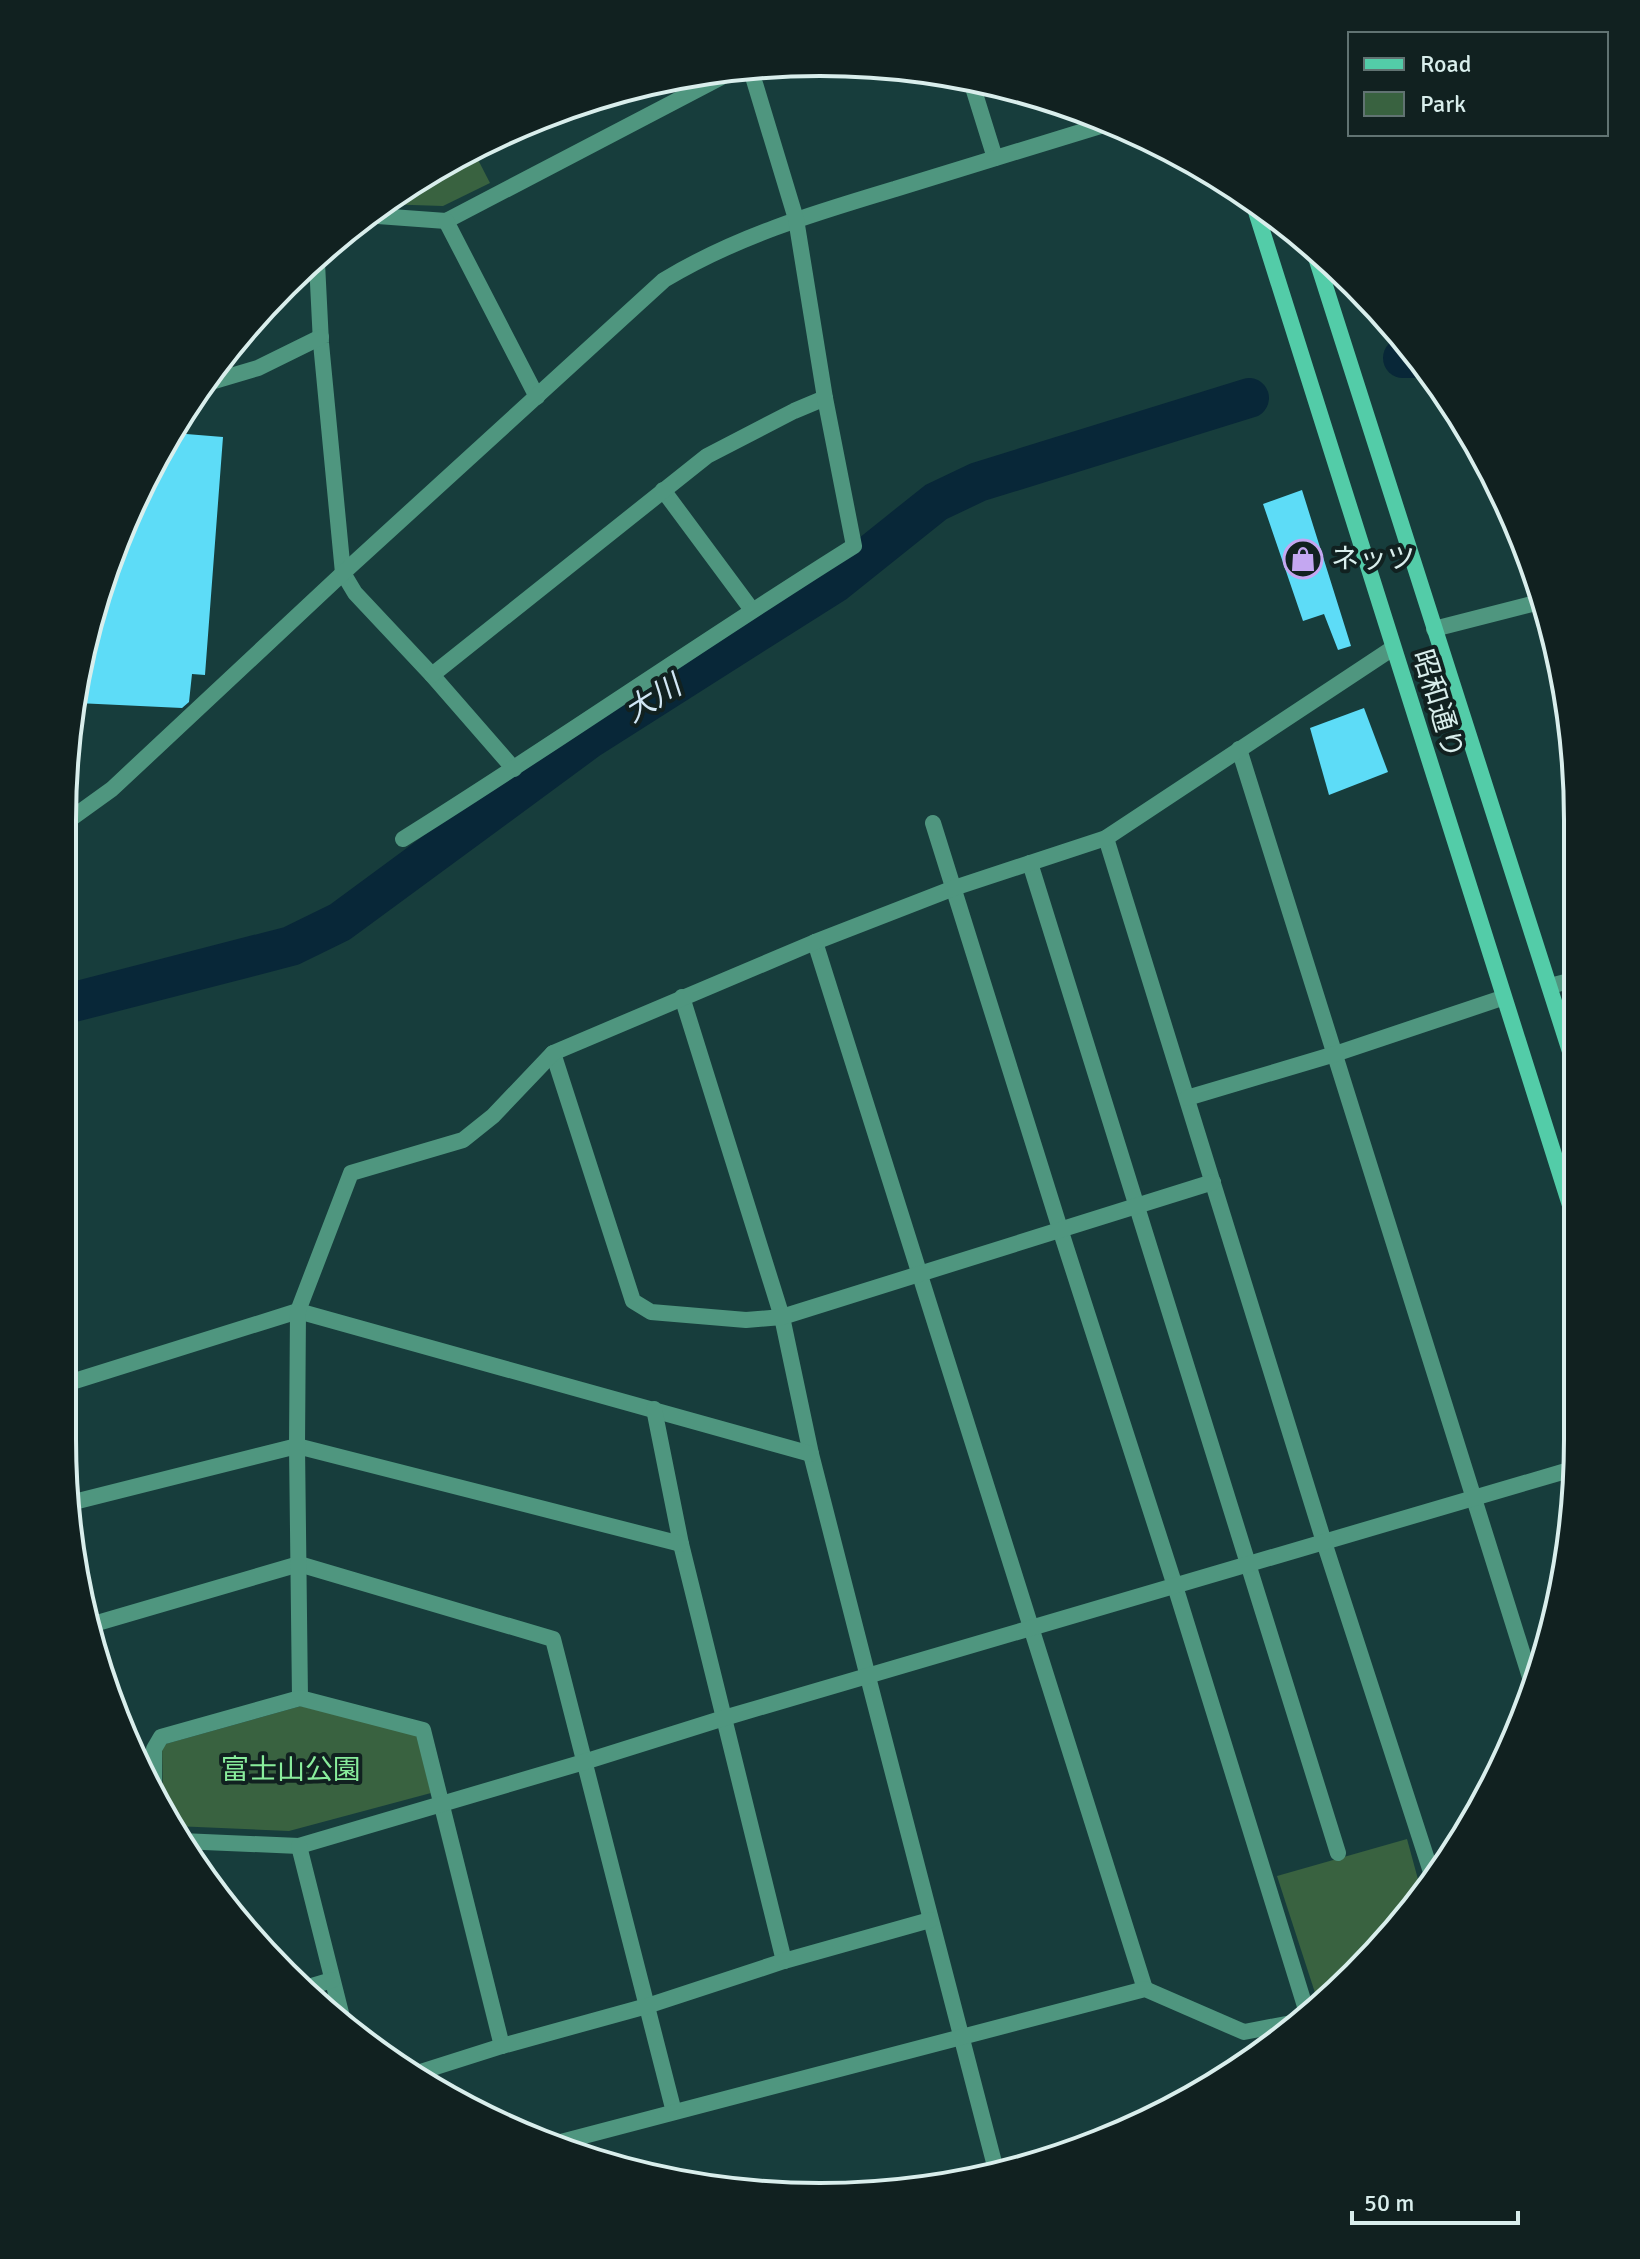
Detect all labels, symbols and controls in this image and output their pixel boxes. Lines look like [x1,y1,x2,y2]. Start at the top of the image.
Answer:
legend [1348,32,1608,136]
text: Road [1420,49,1471,79]
text: Park [1420,89,1466,119]
shop icon: ネッツ [1282,538,1324,580]
place label: ネッツ [1331,542,1415,576]
street label: 昭和通り [1405,645,1471,763]
water label: 大川 [618,666,691,731]
park label: 富士山公園 [221,1753,361,1787]
scale bar [1352,2175,1518,2225]
text: 50 m [1364,2188,1414,2218]

